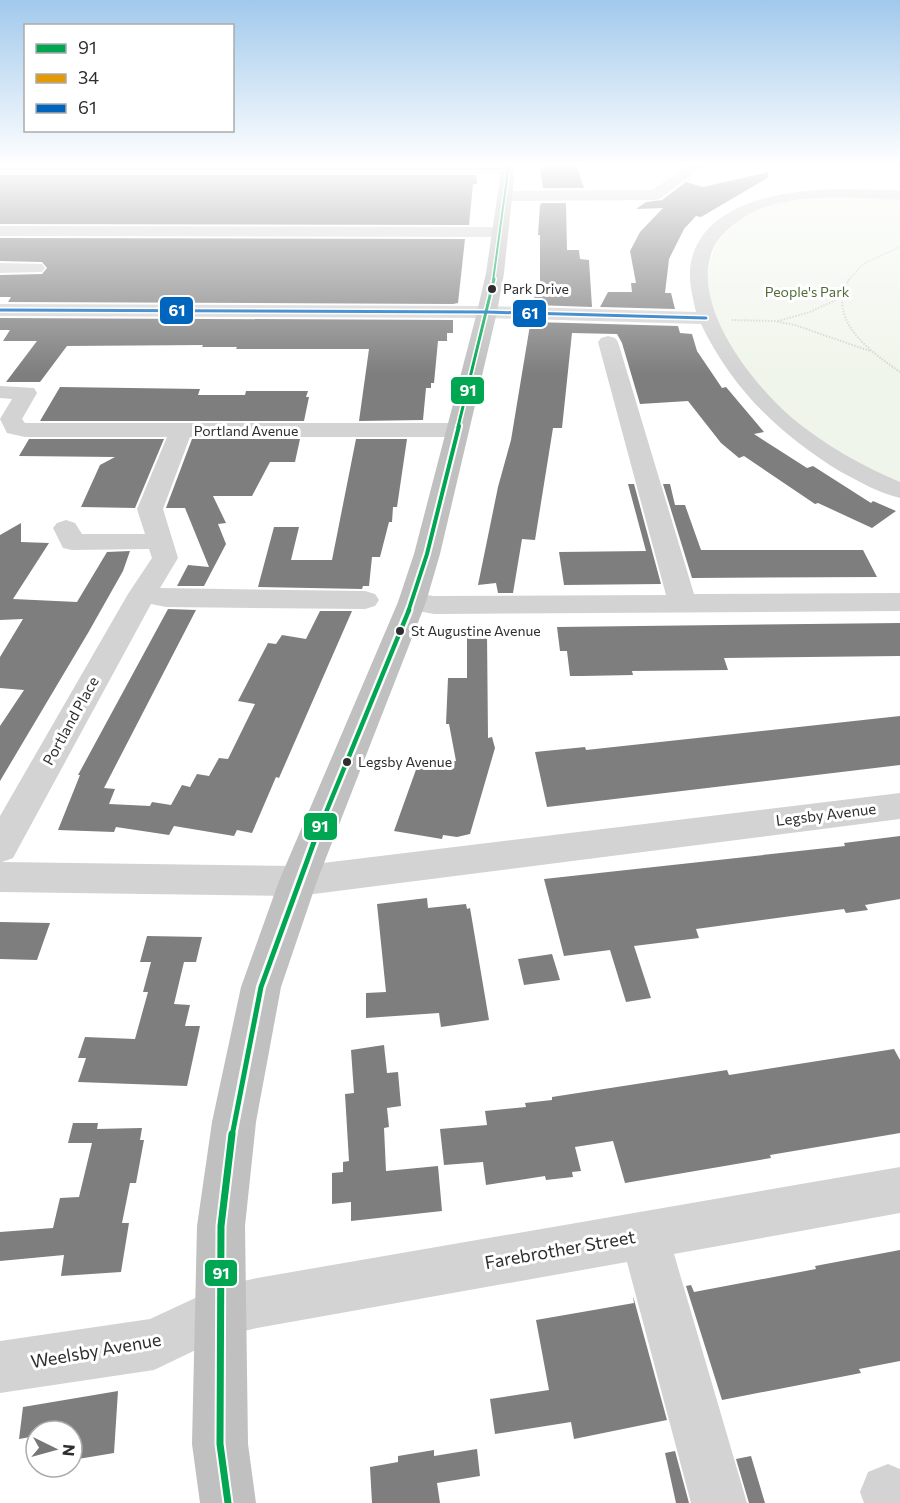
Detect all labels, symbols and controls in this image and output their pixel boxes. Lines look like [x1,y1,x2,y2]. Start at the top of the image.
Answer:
legend [24,24,234,132]
text: 91 [78,36,97,58]
text: 34 [78,66,99,88]
text: 61 [78,96,97,118]
place label: Park Drive [503,280,569,297]
marker: Park Drive [486,283,498,295]
park label: People's Park [765,283,850,300]
line badge: 61 [159,296,194,325]
line badge: 61 [512,299,547,328]
text: 61 [168,300,186,319]
text: 61 [521,303,539,322]
line badge: 91 [450,376,485,405]
text: 91 [459,380,477,399]
street label: Portland Avenue [194,422,298,439]
place label: St Augustine Avenue [411,622,541,639]
marker: St Augustine Avenue [394,625,406,637]
street label: Portland Place [38,673,102,768]
place label: Legsby Avenue [358,753,452,770]
marker: Legsby Avenue [341,756,353,768]
street label: Legsby Avenue [775,799,877,829]
line badge: 91 [303,812,338,841]
text: 91 [311,816,329,835]
street label: Farebrother Street [483,1225,637,1273]
line badge: 91 [204,1259,238,1287]
text: 91 [212,1263,230,1282]
street label: Weelsby Avenue [29,1328,163,1372]
north arrow [24,1419,84,1479]
text: N [59,1444,79,1457]

